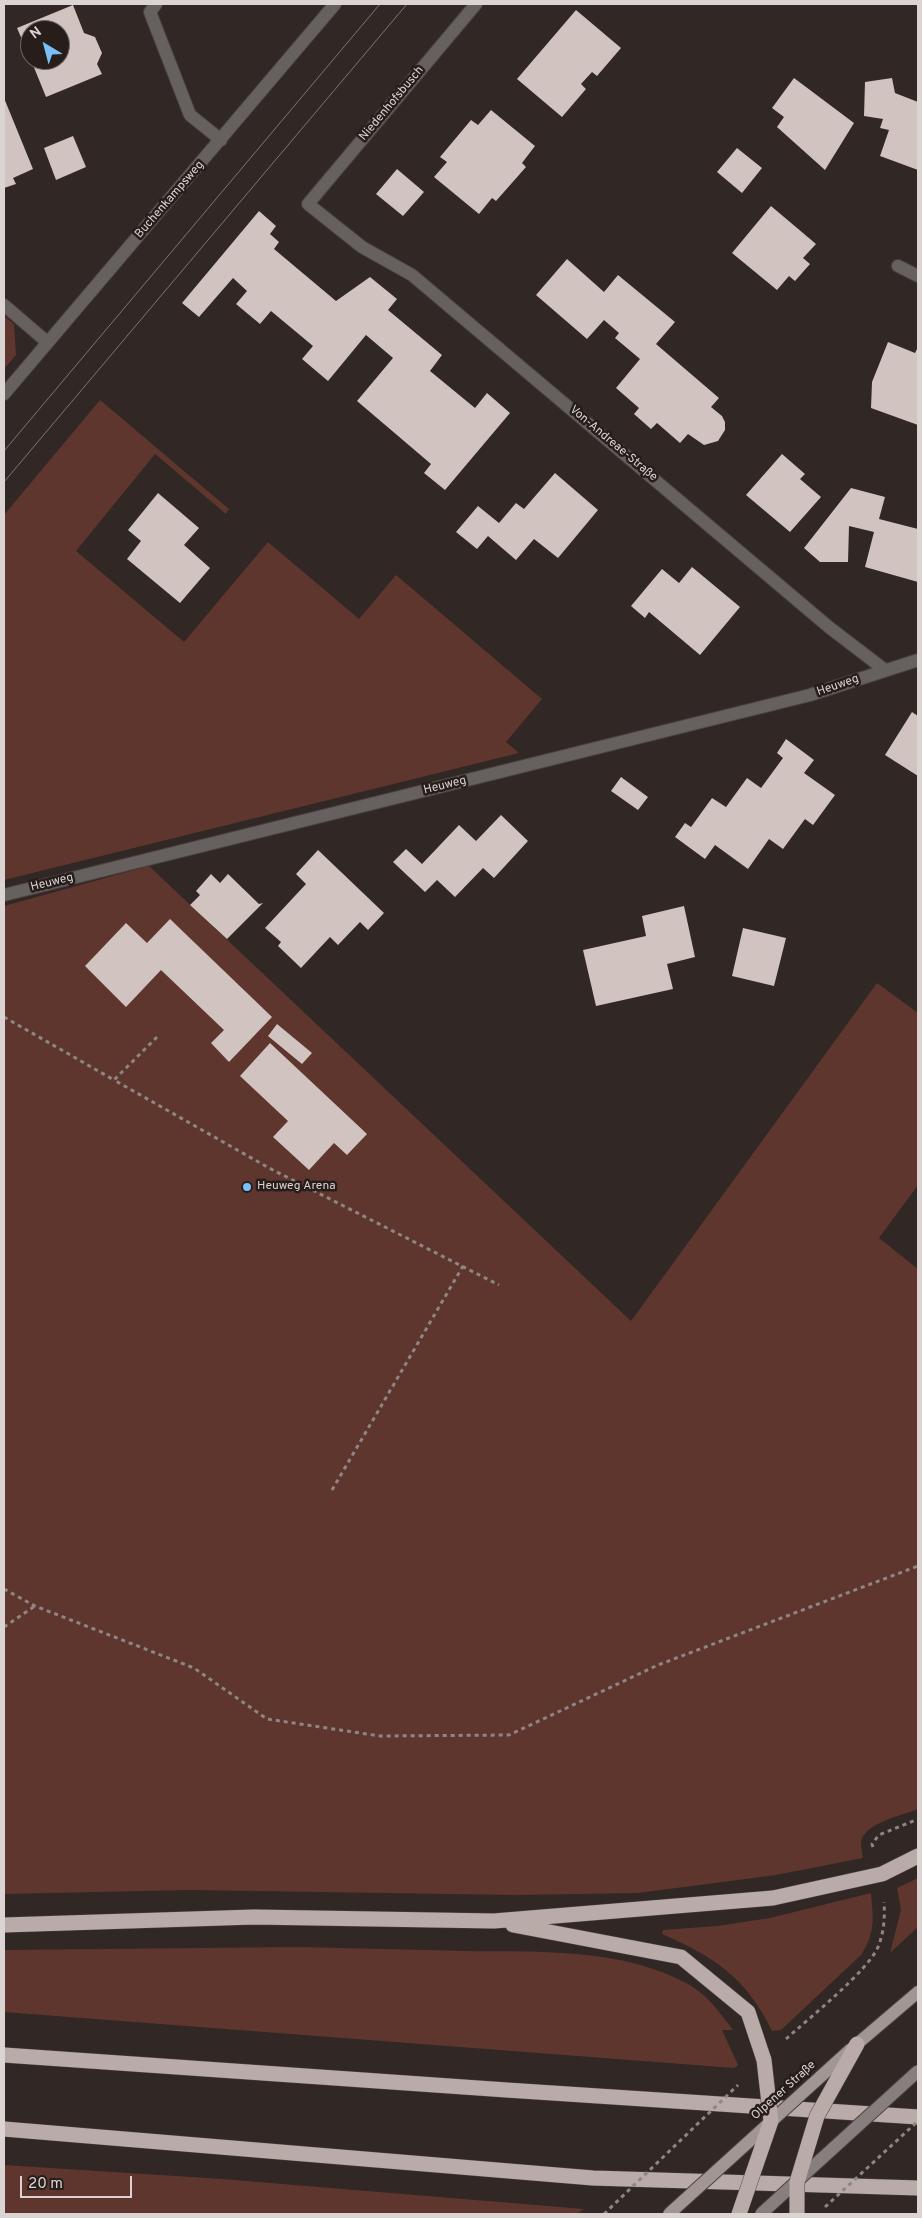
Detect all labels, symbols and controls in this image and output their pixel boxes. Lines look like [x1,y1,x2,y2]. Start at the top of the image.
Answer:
north arrow [20,20,70,70]
text: N [27,24,45,43]
street label: Niedenhofsbusch [357,64,427,144]
street label: Buchenkampsweg [133,158,207,242]
street label: Von-Andreae-Straße [566,403,660,485]
street label: Heuweg [815,672,861,700]
street label: Heuweg [422,774,468,798]
street label: Heuweg [29,871,75,895]
place label: Heuweg Arena [257,1180,336,1194]
marker: Heuweg Arena [241,1181,253,1193]
street label: Olpener Straße [749,2058,819,2124]
scale bar [22,2166,135,2198]
text: 20 m [28,2175,63,2194]

